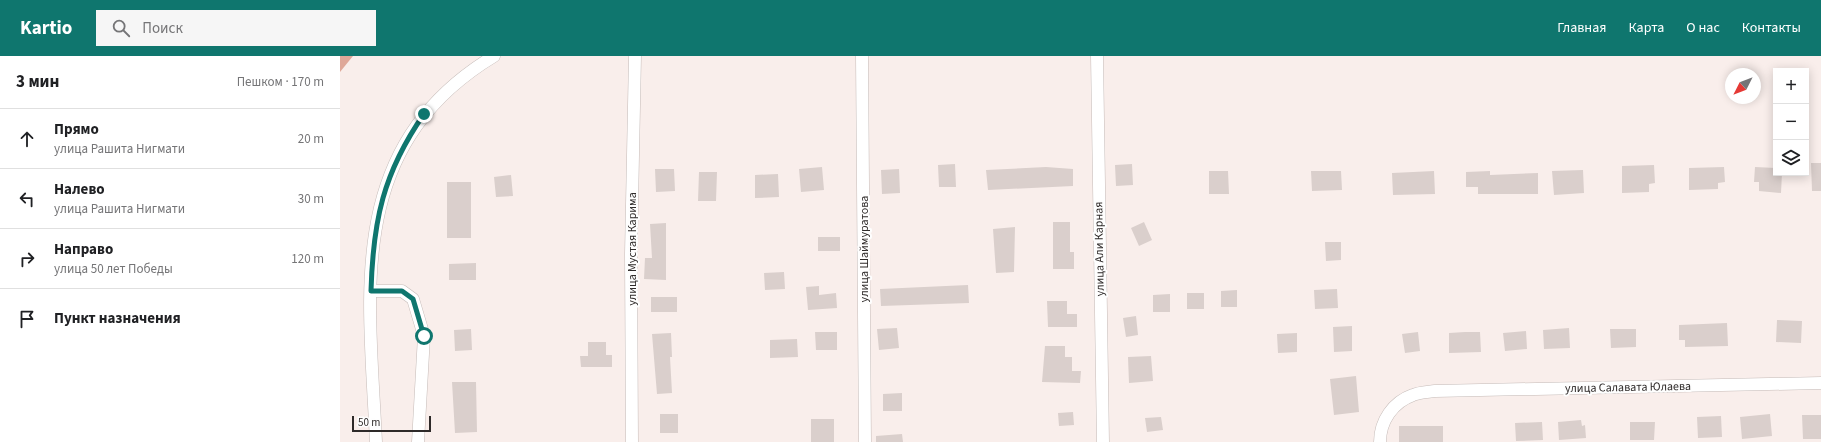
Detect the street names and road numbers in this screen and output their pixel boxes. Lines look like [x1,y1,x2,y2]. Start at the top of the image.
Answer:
street label: улица Мустая Карима [624,192,641,306]
street label: улица Шаймуратова [856,196,873,302]
street label: улица Али Карная [1090,201,1109,297]
street label: улица Салавата Юлаева [1565,378,1691,397]

